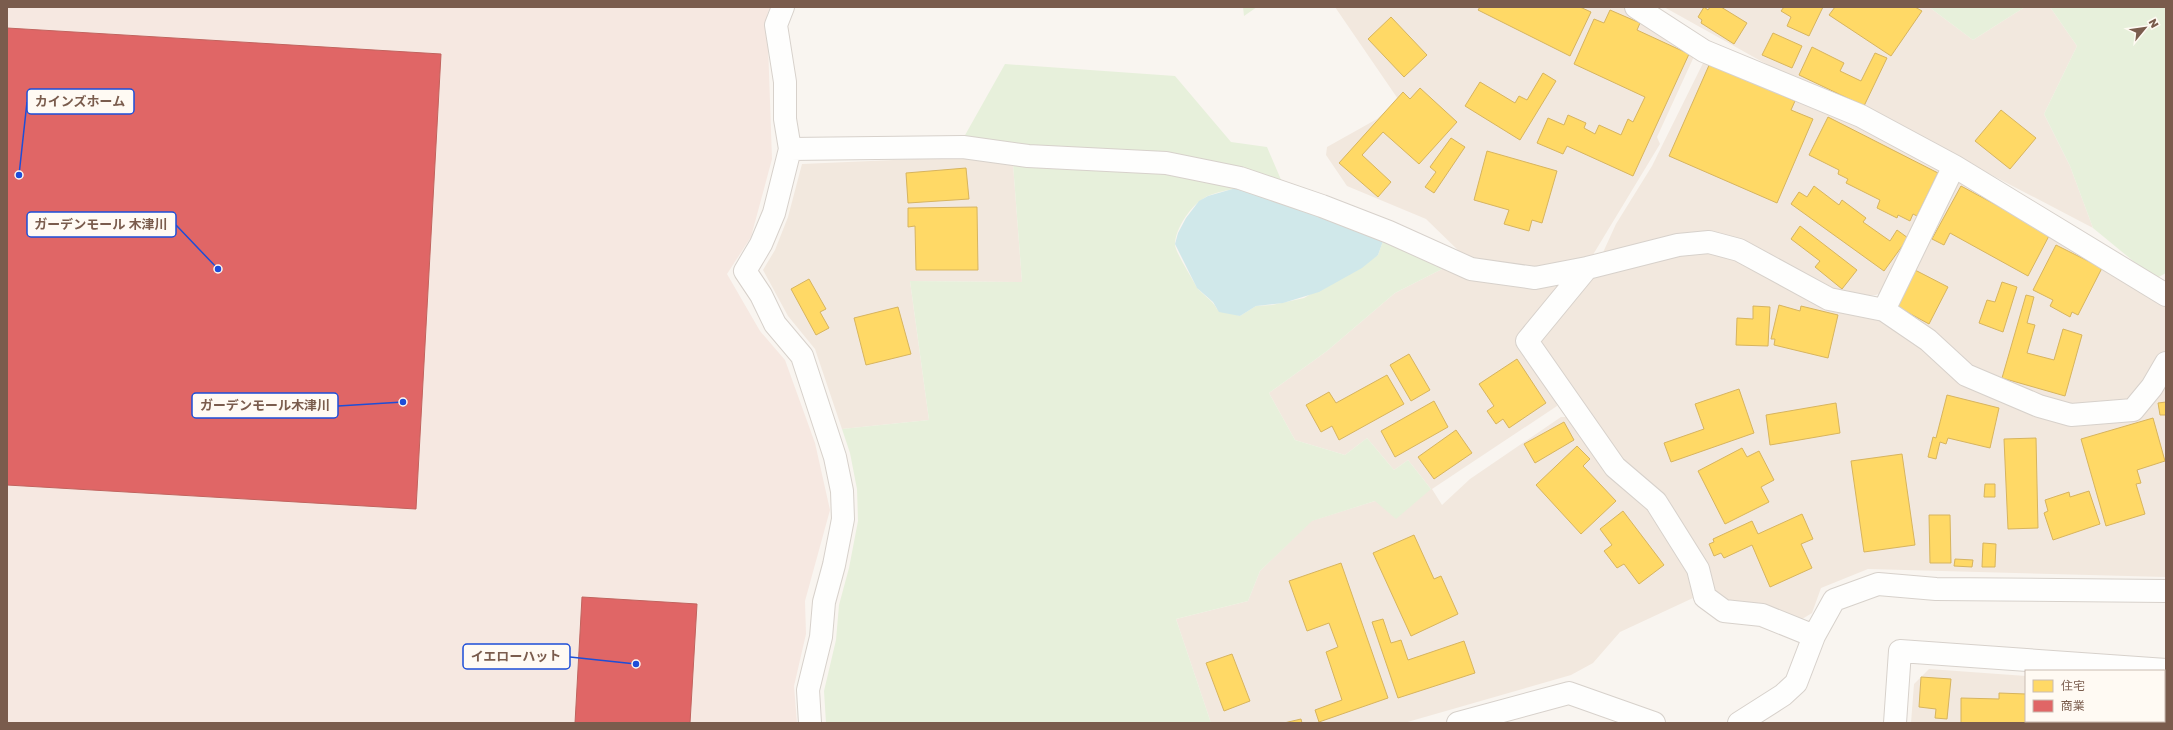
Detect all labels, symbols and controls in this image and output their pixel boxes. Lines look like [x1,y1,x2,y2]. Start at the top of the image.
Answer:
north arrow [2125,8,2165,48]
text: N [2146,16,2162,30]
callout: カインズホーム [27,89,134,114]
text: カインズホーム [35,93,125,109]
callout: ガーデンモール 木津川 [27,212,176,237]
text: ガーデンモール 木津川 [34,216,168,232]
callout: ガーデンモール木津川 [192,393,338,418]
text: ガーデンモール木津川 [200,397,330,413]
callout: イエローハット [463,644,570,669]
text: イエローハット [471,648,561,664]
legend [2025,670,2165,722]
text: 住宅 [2061,678,2085,693]
text: 商業 [2061,698,2085,713]

